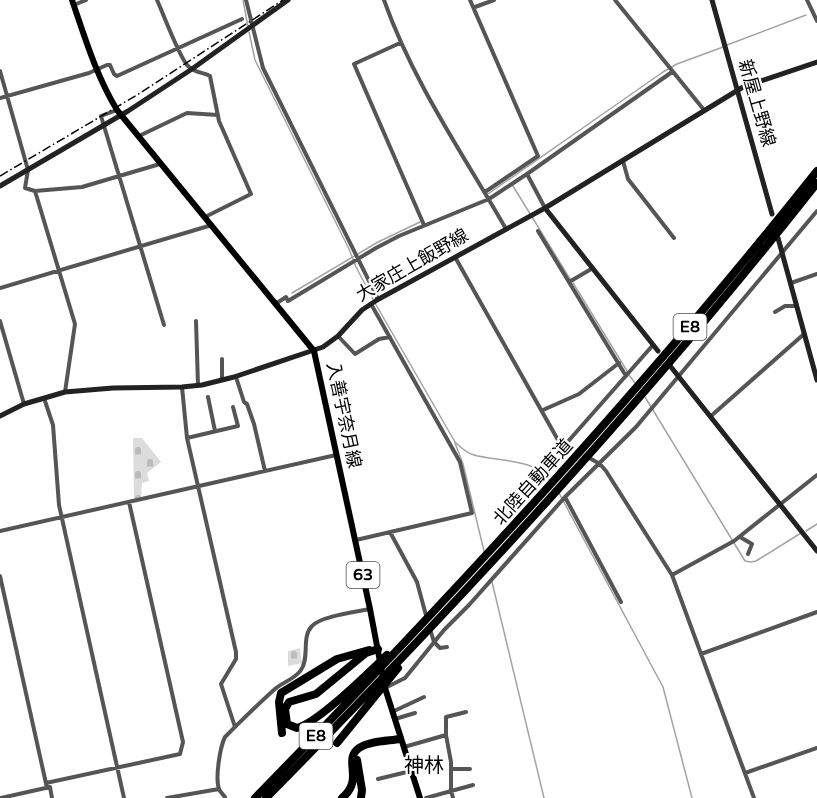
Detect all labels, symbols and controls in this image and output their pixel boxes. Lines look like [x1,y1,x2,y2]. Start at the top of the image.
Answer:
street label: 新屋上野線 [734,57,780,149]
street label: 大家庄上飯野線 [352,224,472,306]
road number: E8 [674,314,706,340]
street label: 入善宇奈月線 [322,360,366,470]
street label: 北陸自動車道 [489,435,577,529]
road number: 63 [346,562,380,588]
road number: E8 [300,723,332,749]
district label: 神林 [404,754,444,778]

